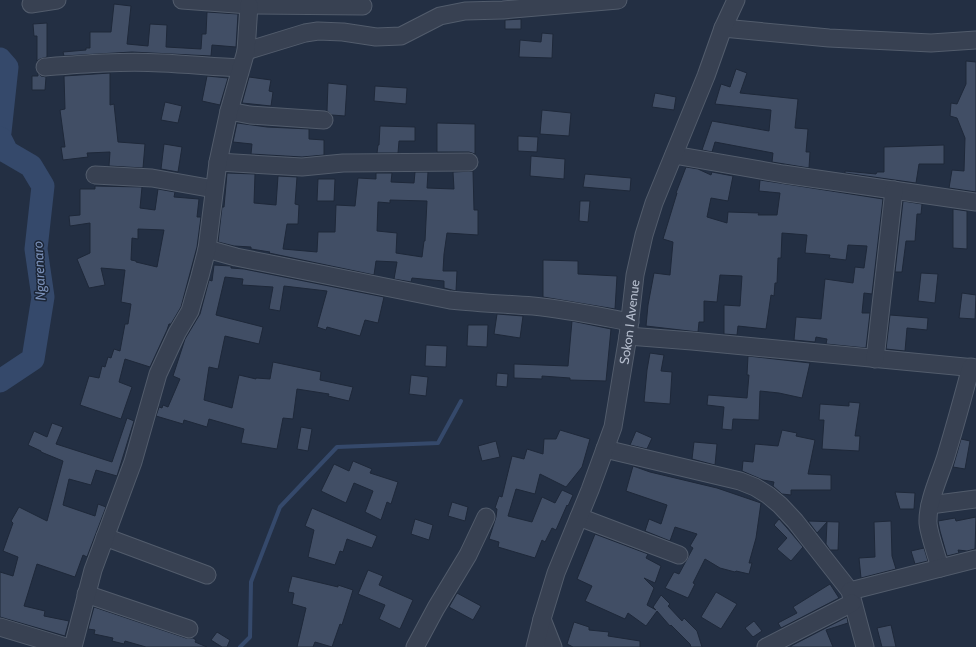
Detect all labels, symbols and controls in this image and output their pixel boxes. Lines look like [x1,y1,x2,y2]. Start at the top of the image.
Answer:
water label: Ngarenaro [28,241,50,301]
street label: Sokon I Avenue [615,278,642,365]

